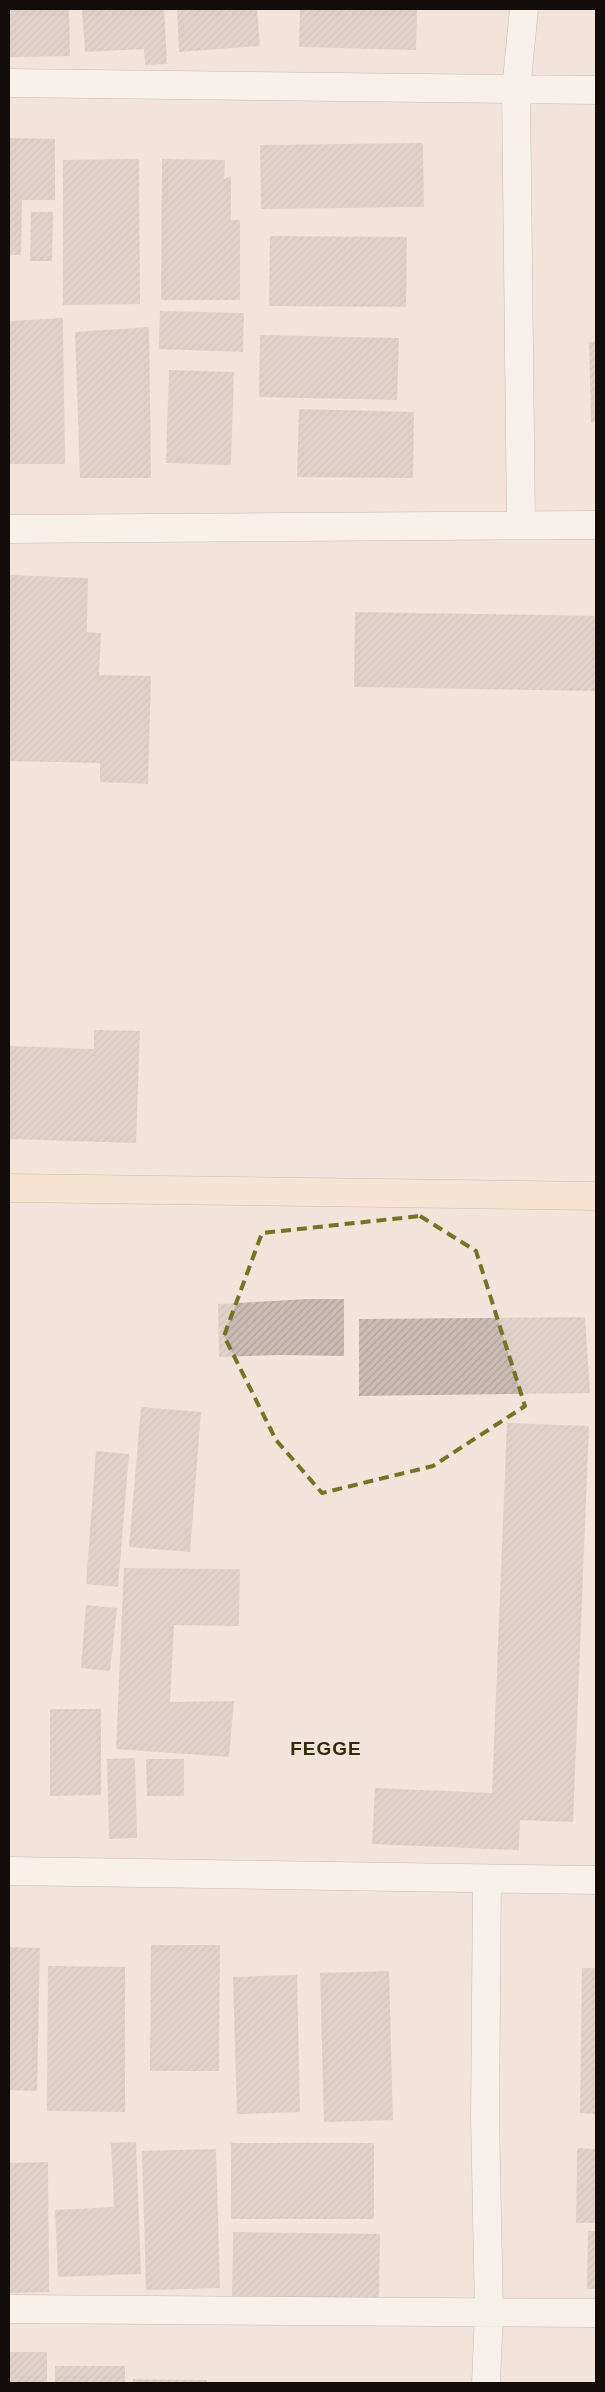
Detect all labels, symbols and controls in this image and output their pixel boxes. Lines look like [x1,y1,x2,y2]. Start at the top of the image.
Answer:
district label: FEGGE [290,1738,362,1759]

